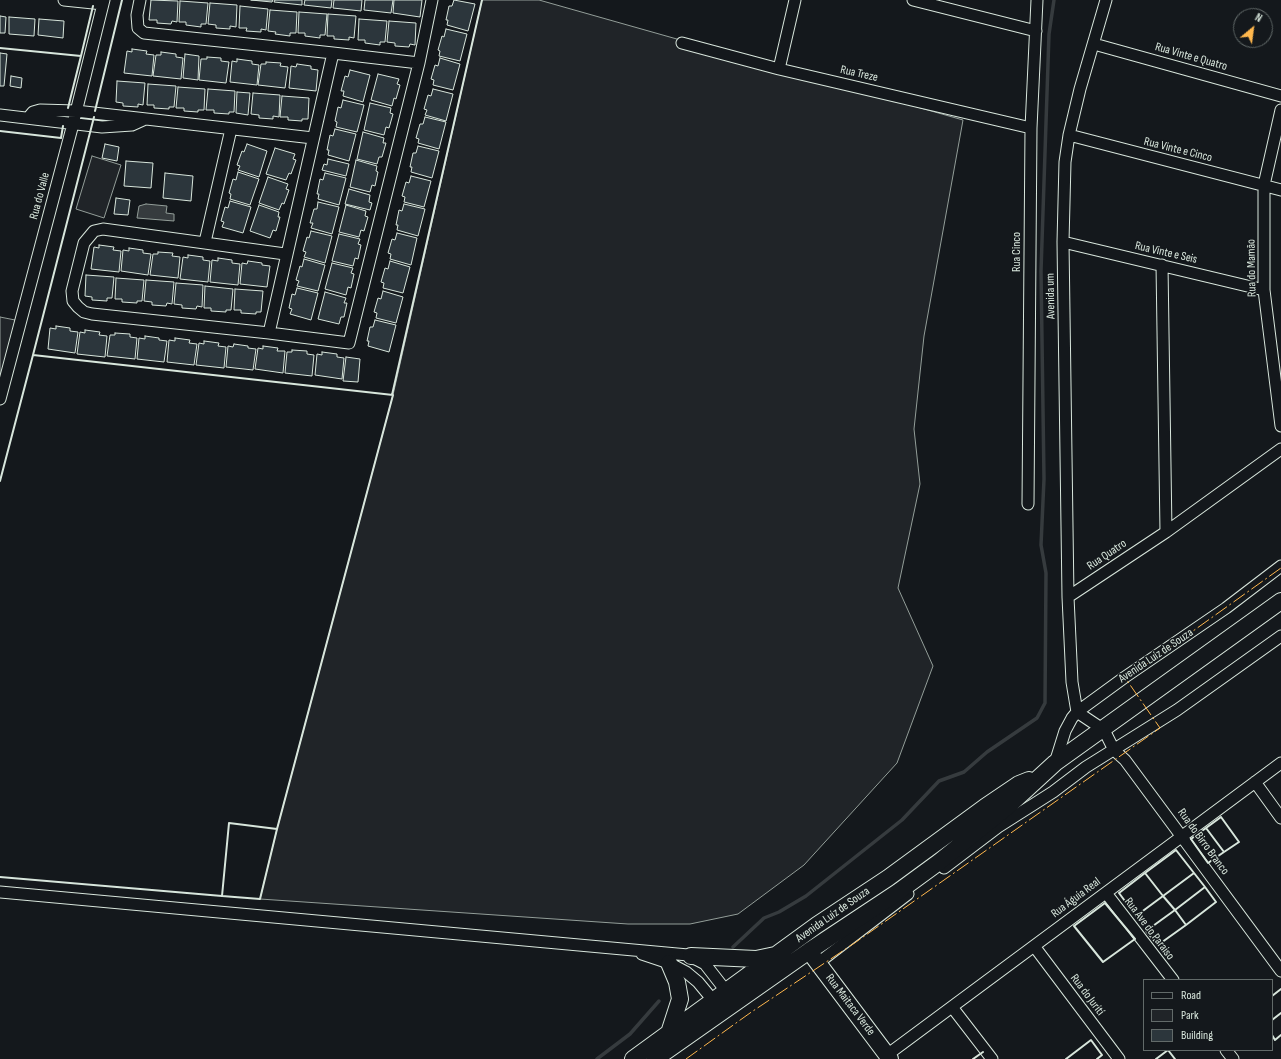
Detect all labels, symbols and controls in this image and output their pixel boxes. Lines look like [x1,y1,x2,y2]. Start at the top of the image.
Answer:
north arrow [1233,8,1273,48]
text: N [1253,11,1264,25]
street label: Rua Vinte e Quatro [1153,40,1229,74]
street label: Rua Treze [839,63,879,85]
street label: Rua Vinte e Cinco [1142,135,1214,165]
street label: Rua do Valle [27,171,53,221]
street label: Rua Cinco [1010,232,1024,272]
street label: Rua Vinte e Seis [1133,239,1199,267]
street label: Rua do Mamão [1244,239,1260,297]
street label: Avenida um [1043,273,1059,319]
street label: Rua Quatro [1085,537,1129,573]
street label: Avenida Luiz de Souza [1116,626,1196,686]
street label: Rua do Birro Branco [1174,806,1232,878]
street label: Rua Águia Real [1048,875,1104,921]
street label: Avenida Luiz de Souza [793,884,873,946]
street label: Rua Ave do Paraiso [1121,895,1177,963]
street label: Rua Maitaca Verde [822,971,878,1039]
street label: Rua do Jurití [1067,971,1107,1019]
legend [1143,979,1273,1051]
text: Road [1181,988,1201,1003]
text: Park [1181,1008,1199,1023]
text: Building [1181,1028,1213,1043]

